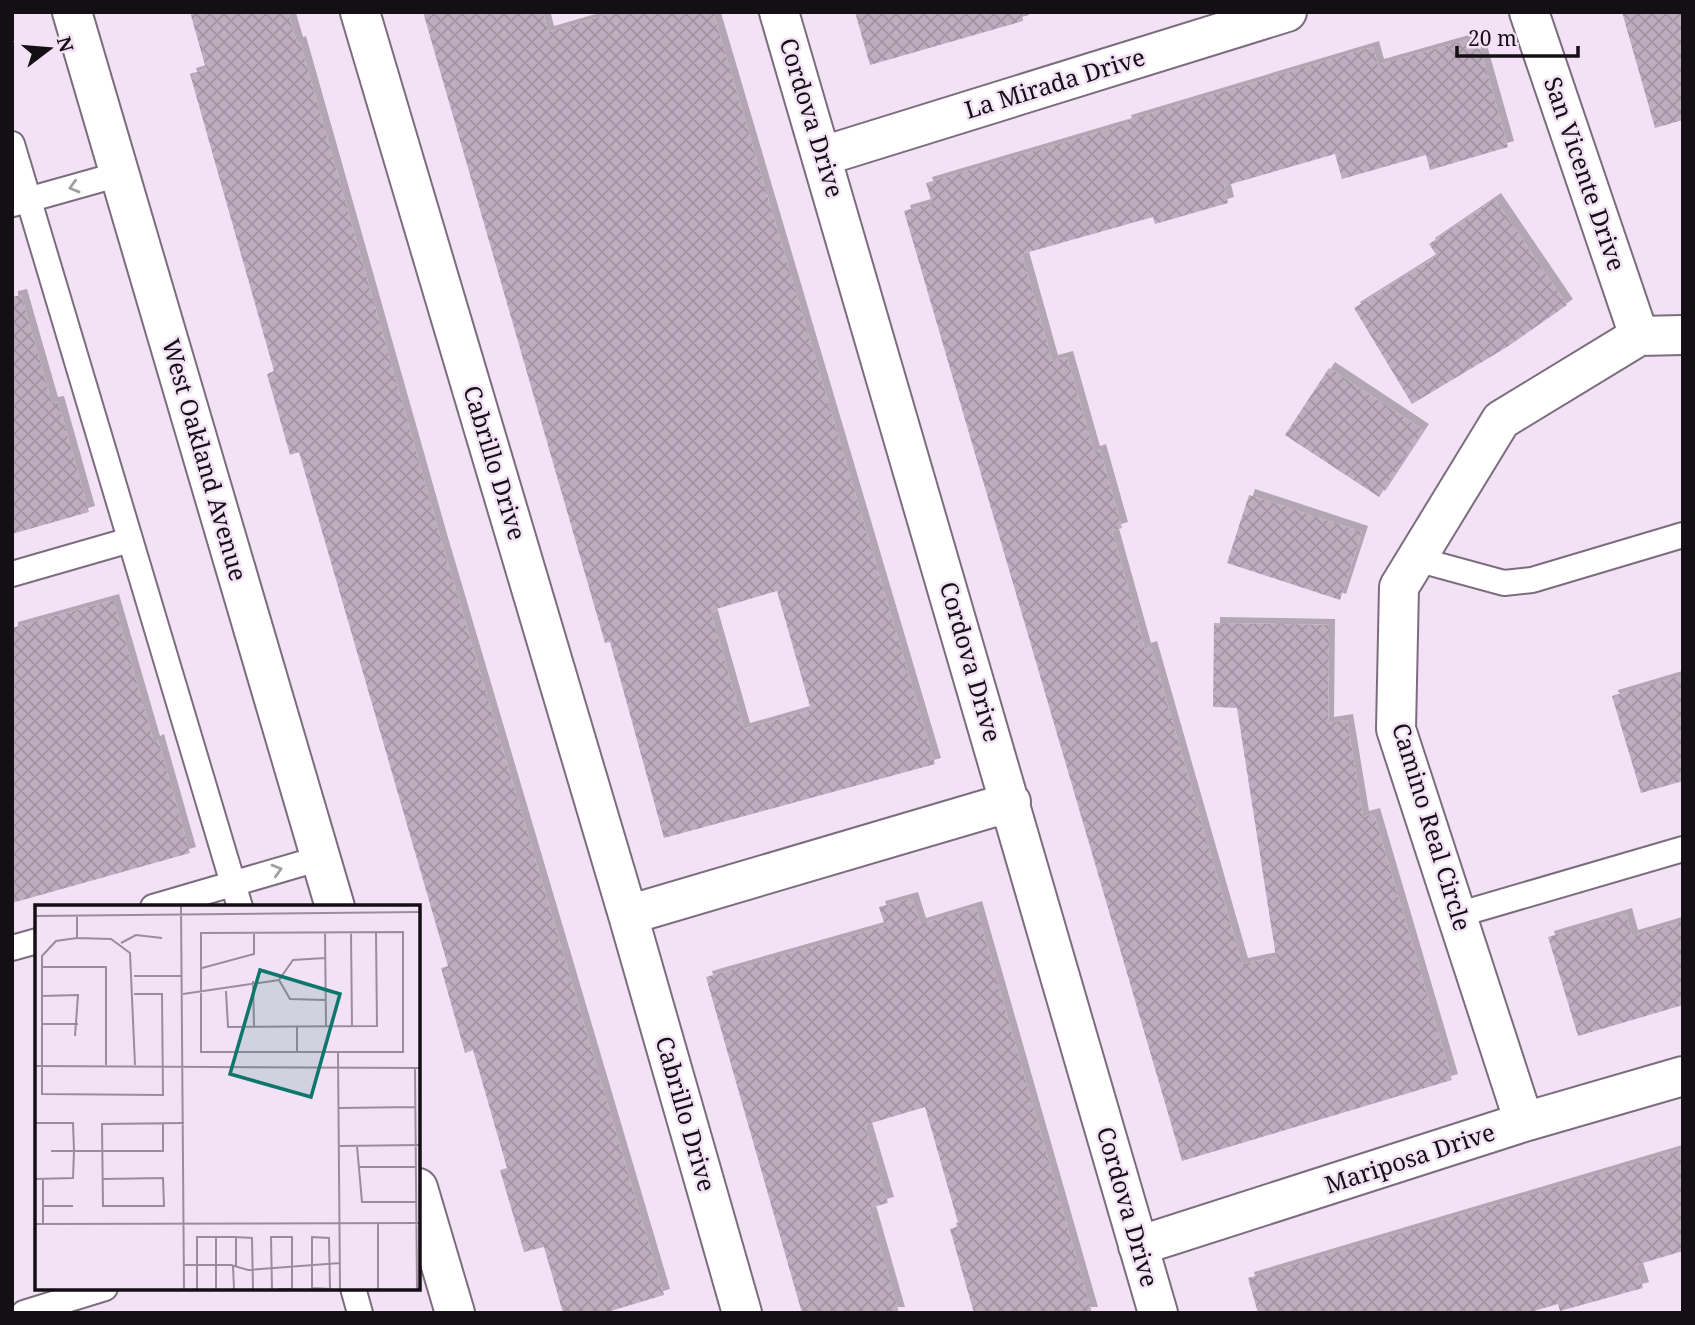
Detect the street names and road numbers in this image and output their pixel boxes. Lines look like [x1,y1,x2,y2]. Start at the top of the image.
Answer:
street label: Cordova Drive [772,34,852,201]
street label: La Mirada Drive [960,39,1149,126]
street label: San Vicente Drive [1537,72,1634,275]
street label: West Oakland Avenue [155,335,256,585]
street label: Cabrillo Drive [456,381,535,544]
street label: Cordova Drive [933,578,1010,746]
street label: Camino Real Circle [1385,719,1480,935]
street label: Cabrillo Drive [649,1032,724,1195]
street label: Mariposa Drive [1320,1114,1499,1201]
street label: Cordova Drive [1090,1123,1167,1291]

